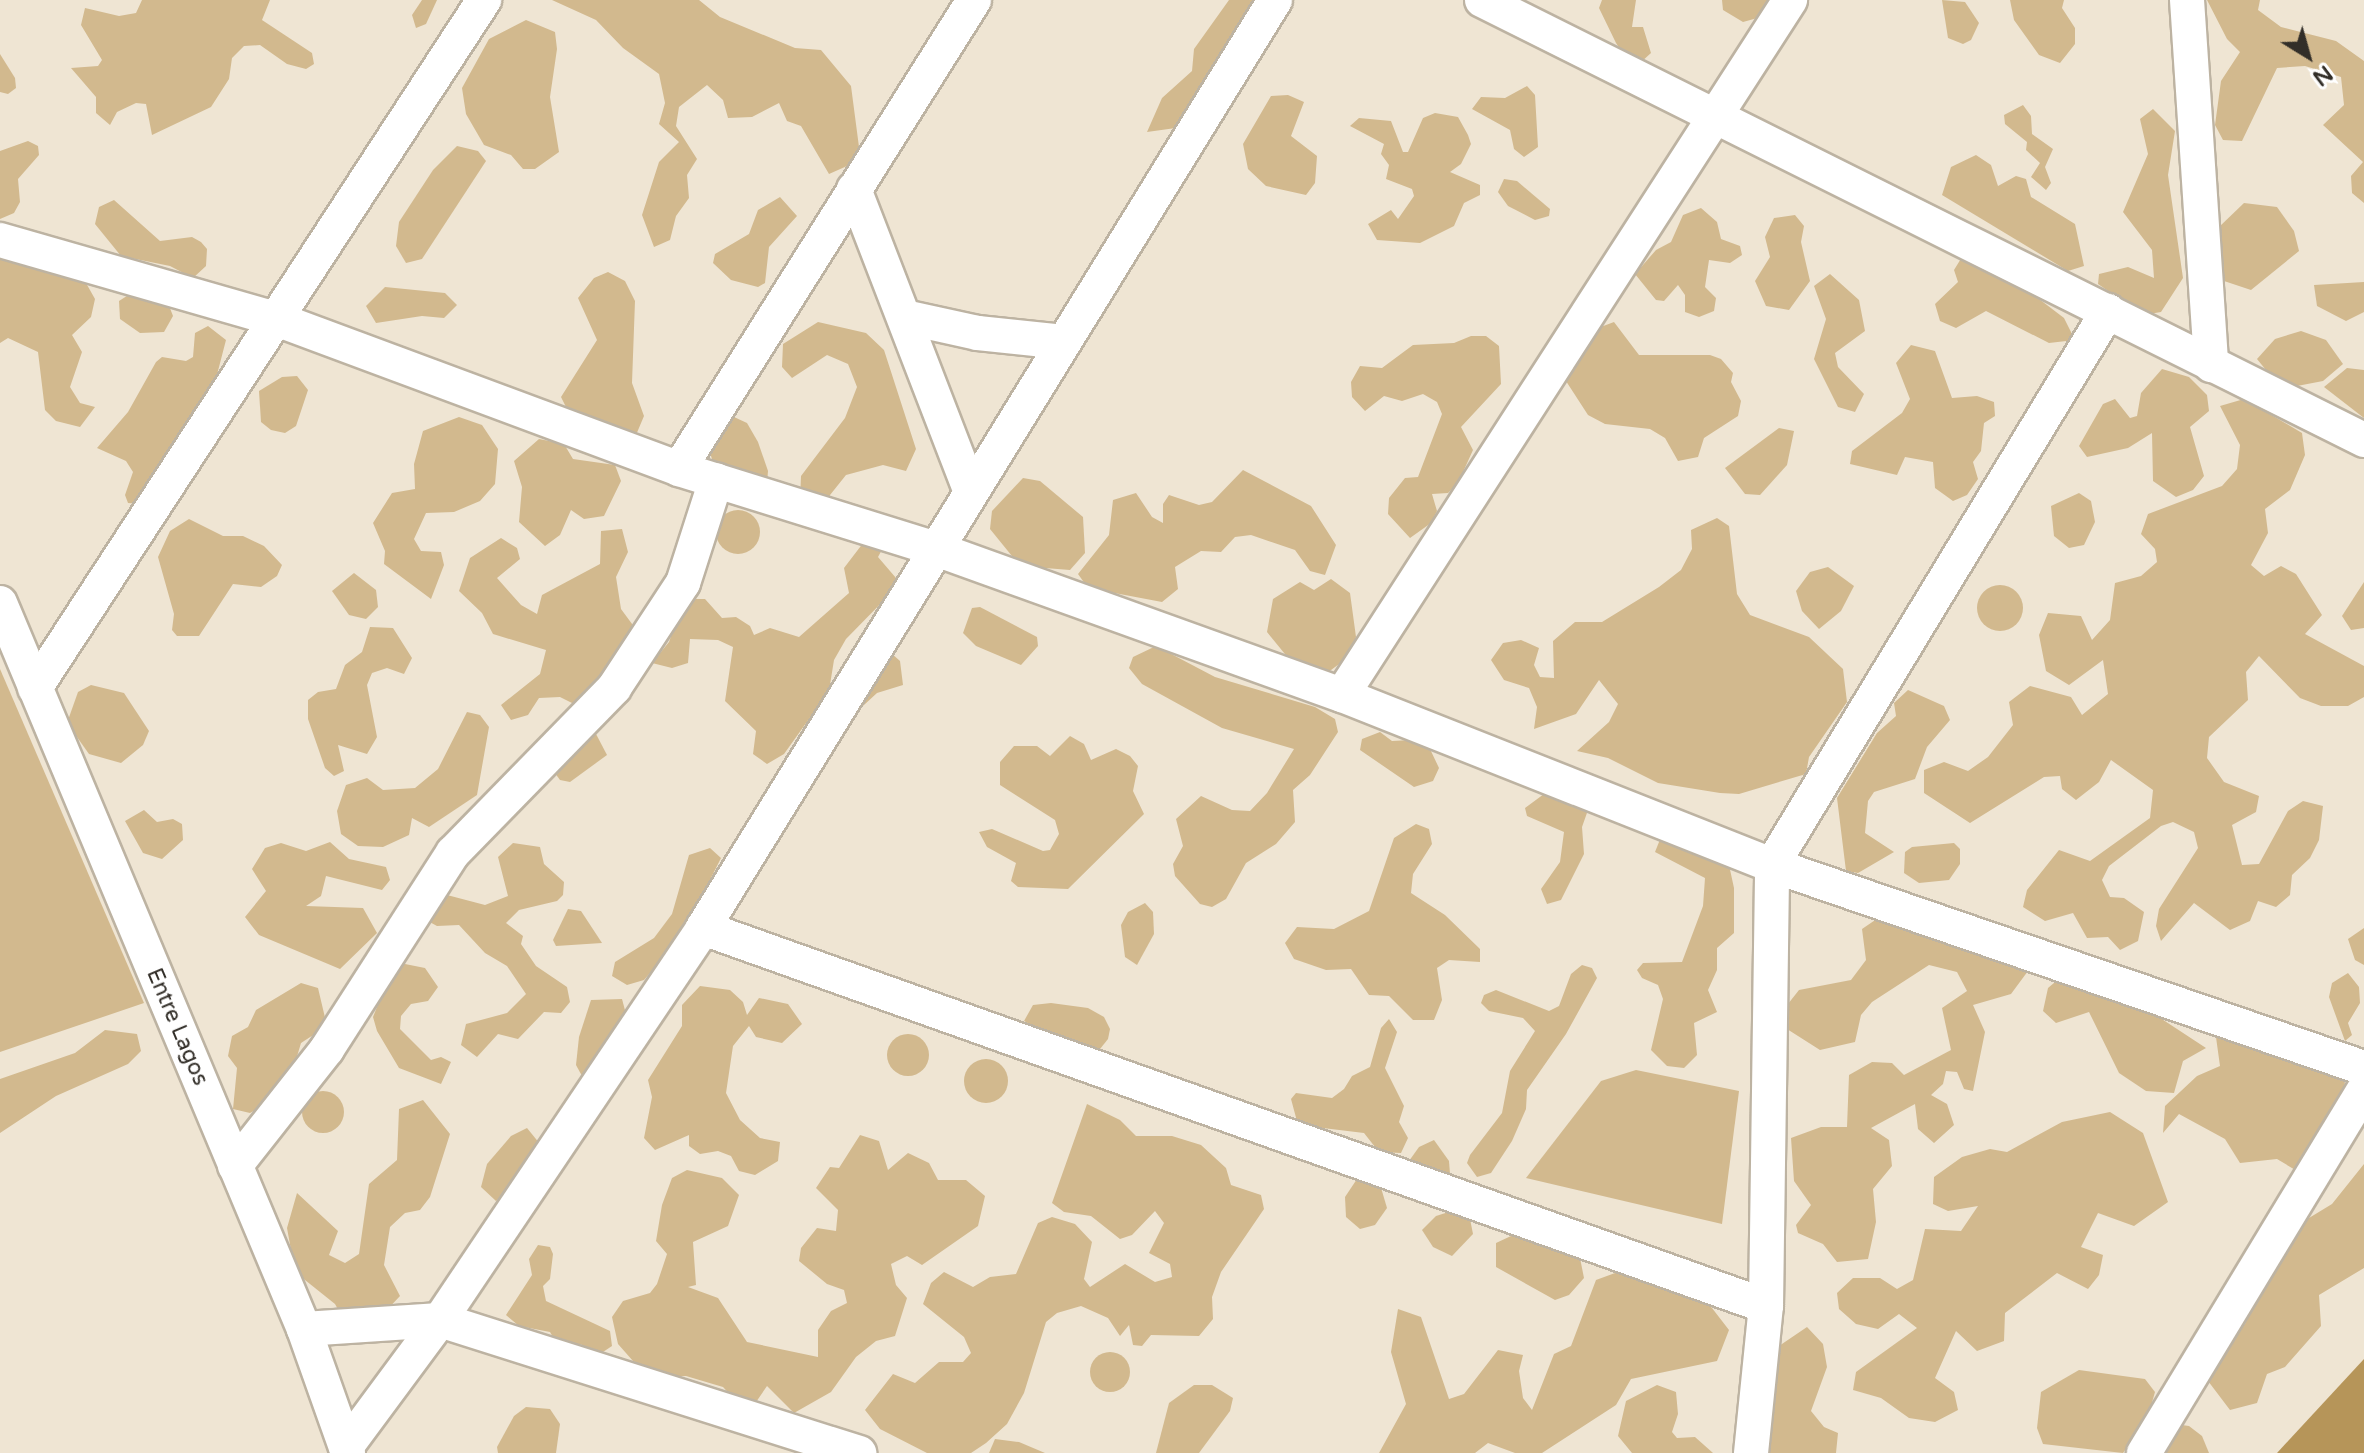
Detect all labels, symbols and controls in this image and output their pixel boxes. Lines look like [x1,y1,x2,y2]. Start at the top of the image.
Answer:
north arrow [2268,16,2348,96]
text: N [2308,59,2337,91]
street label: Entre Lagos [141,965,213,1089]

